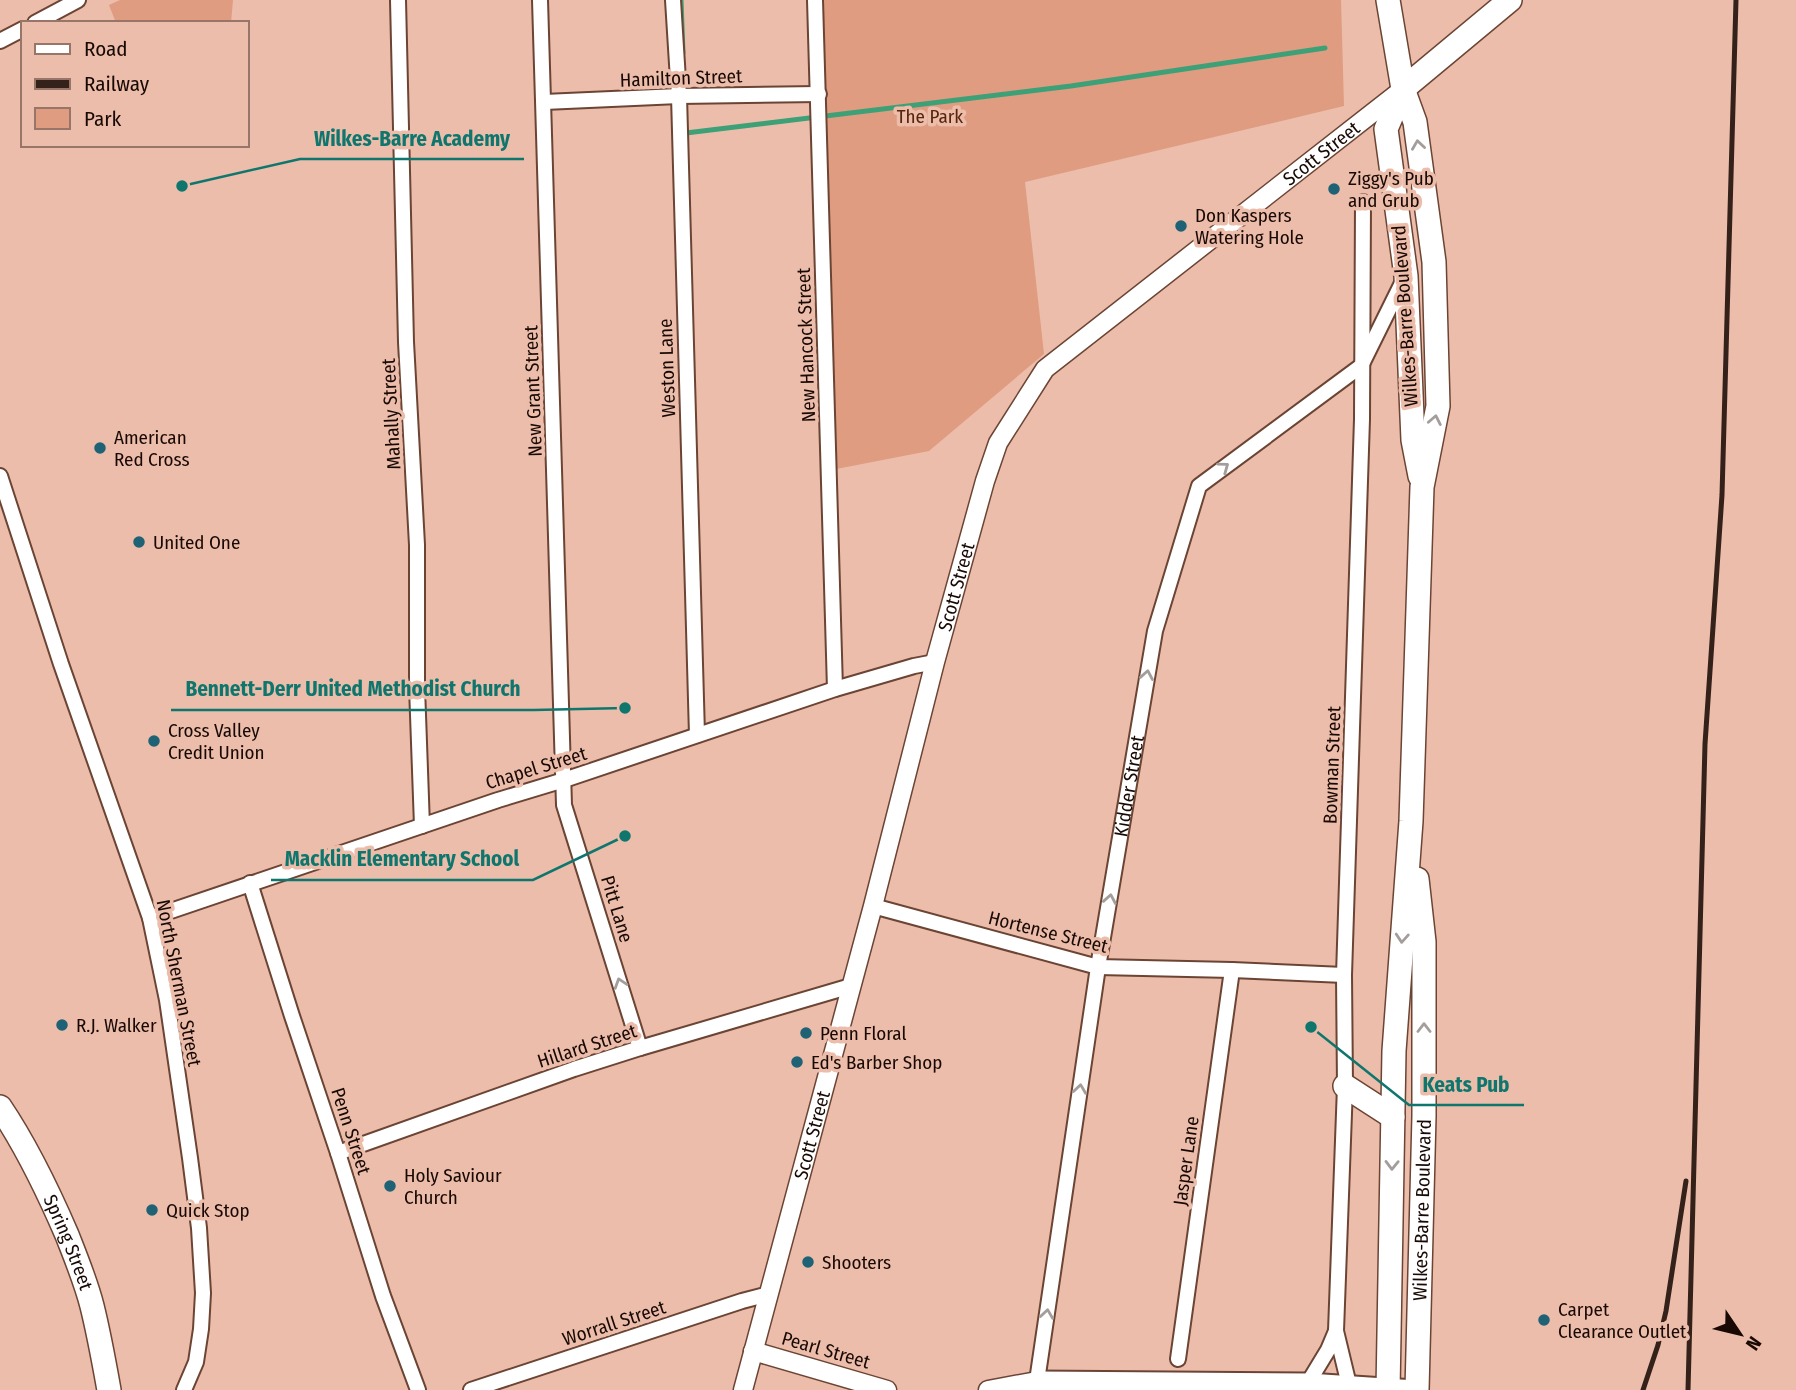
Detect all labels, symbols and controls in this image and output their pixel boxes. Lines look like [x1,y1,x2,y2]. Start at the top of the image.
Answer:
legend [21,21,248,147]
text: Road [84,36,128,62]
street label: Hamilton Street [619,64,743,92]
text: Railway [84,71,150,97]
park label: The Park [897,105,963,128]
text: Park [84,106,122,132]
street label: Scott Street [1278,116,1365,190]
callout: Wilkes-Barre Academy [300,117,524,159]
text: Wilkes-Barre Academy [314,126,511,152]
one-way arrow [1411,139,1426,151]
place label: Ziggy's Pub and Grub [1348,167,1434,212]
marker: Ziggy's Pub and Grub [1326,181,1342,197]
place label: Don Kaspers Watering Hole [1195,204,1304,249]
marker: Don Kaspers Watering Hole [1173,218,1189,234]
street label: Wilkes-Barre Boulevard [1387,225,1423,407]
street label: New Hancock Street [792,267,820,423]
street label: Weston Lane [654,318,680,418]
street label: New Grant Street [519,324,547,457]
street label: Mahally Street [377,357,405,470]
one-way arrow [1427,414,1442,426]
place label: American Red Cross [114,426,190,471]
marker: American Red Cross [92,440,108,456]
one-way arrow [1216,463,1229,476]
place label: United One [153,531,240,554]
marker: United One [131,534,147,550]
street label: Scott Street [933,539,979,634]
callout: Bennett-Derr United Methodist Church [171,668,534,710]
one-way arrow [1139,669,1154,681]
text: Bennett-Derr United Methodist Church [185,676,521,702]
street label: Bowman Street [1318,705,1346,824]
place label: Cross Valley Credit Union [168,719,264,764]
marker: Cross Valley Credit Union [146,733,162,749]
street label: Kidder Street [1109,733,1149,839]
street label: Chapel Street [483,741,590,794]
callout: Macklin Elementary School [271,838,533,880]
text: Macklin Elementary School [285,846,520,872]
street label: Pitt Lane [596,873,638,945]
one-way arrow [1102,893,1117,905]
street label: North Sherman Street [152,898,207,1069]
street label: Hortense Street [986,906,1111,958]
one-way arrow [1395,932,1410,943]
one-way arrow [614,977,628,989]
place label: R.J. Walker [76,1014,157,1037]
marker: R.J. Walker [54,1017,70,1033]
street label: Hillard Street [534,1019,640,1073]
place label: Penn Floral [820,1022,906,1045]
one-way arrow [1416,1022,1432,1033]
marker: Penn Floral [798,1025,814,1041]
place label: Ed's Barber Shop [811,1051,942,1074]
marker: Ed's Barber Shop [789,1054,805,1070]
callout: Keats Pub [1409,1063,1524,1105]
text: Keats Pub [1423,1072,1509,1098]
one-way arrow [1072,1083,1087,1095]
street label: Penn Street [326,1085,376,1178]
street label: Scott Street [789,1087,835,1182]
street label: Jasper Lane [1168,1115,1204,1207]
street label: Wilkes-Barre Boulevard [1408,1119,1435,1301]
one-way arrow [1385,1159,1400,1170]
place label: Holy Saviour Church [404,1164,502,1209]
marker: Holy Saviour Church [382,1178,398,1194]
street label: Spring Street [39,1191,98,1294]
place label: Quick Stop [166,1199,250,1222]
marker: Quick Stop [144,1202,160,1218]
place label: Shooters [822,1251,891,1274]
marker: Shooters [800,1254,816,1270]
street label: Worrall Street [560,1295,669,1350]
place label: Carpet Clearance Outlet [1558,1298,1687,1343]
north arrow [1705,1299,1775,1369]
one-way arrow [1039,1308,1054,1320]
marker: Carpet Clearance Outlet [1536,1312,1552,1328]
street label: Pearl Street [779,1326,874,1374]
text: N [1741,1332,1766,1355]

